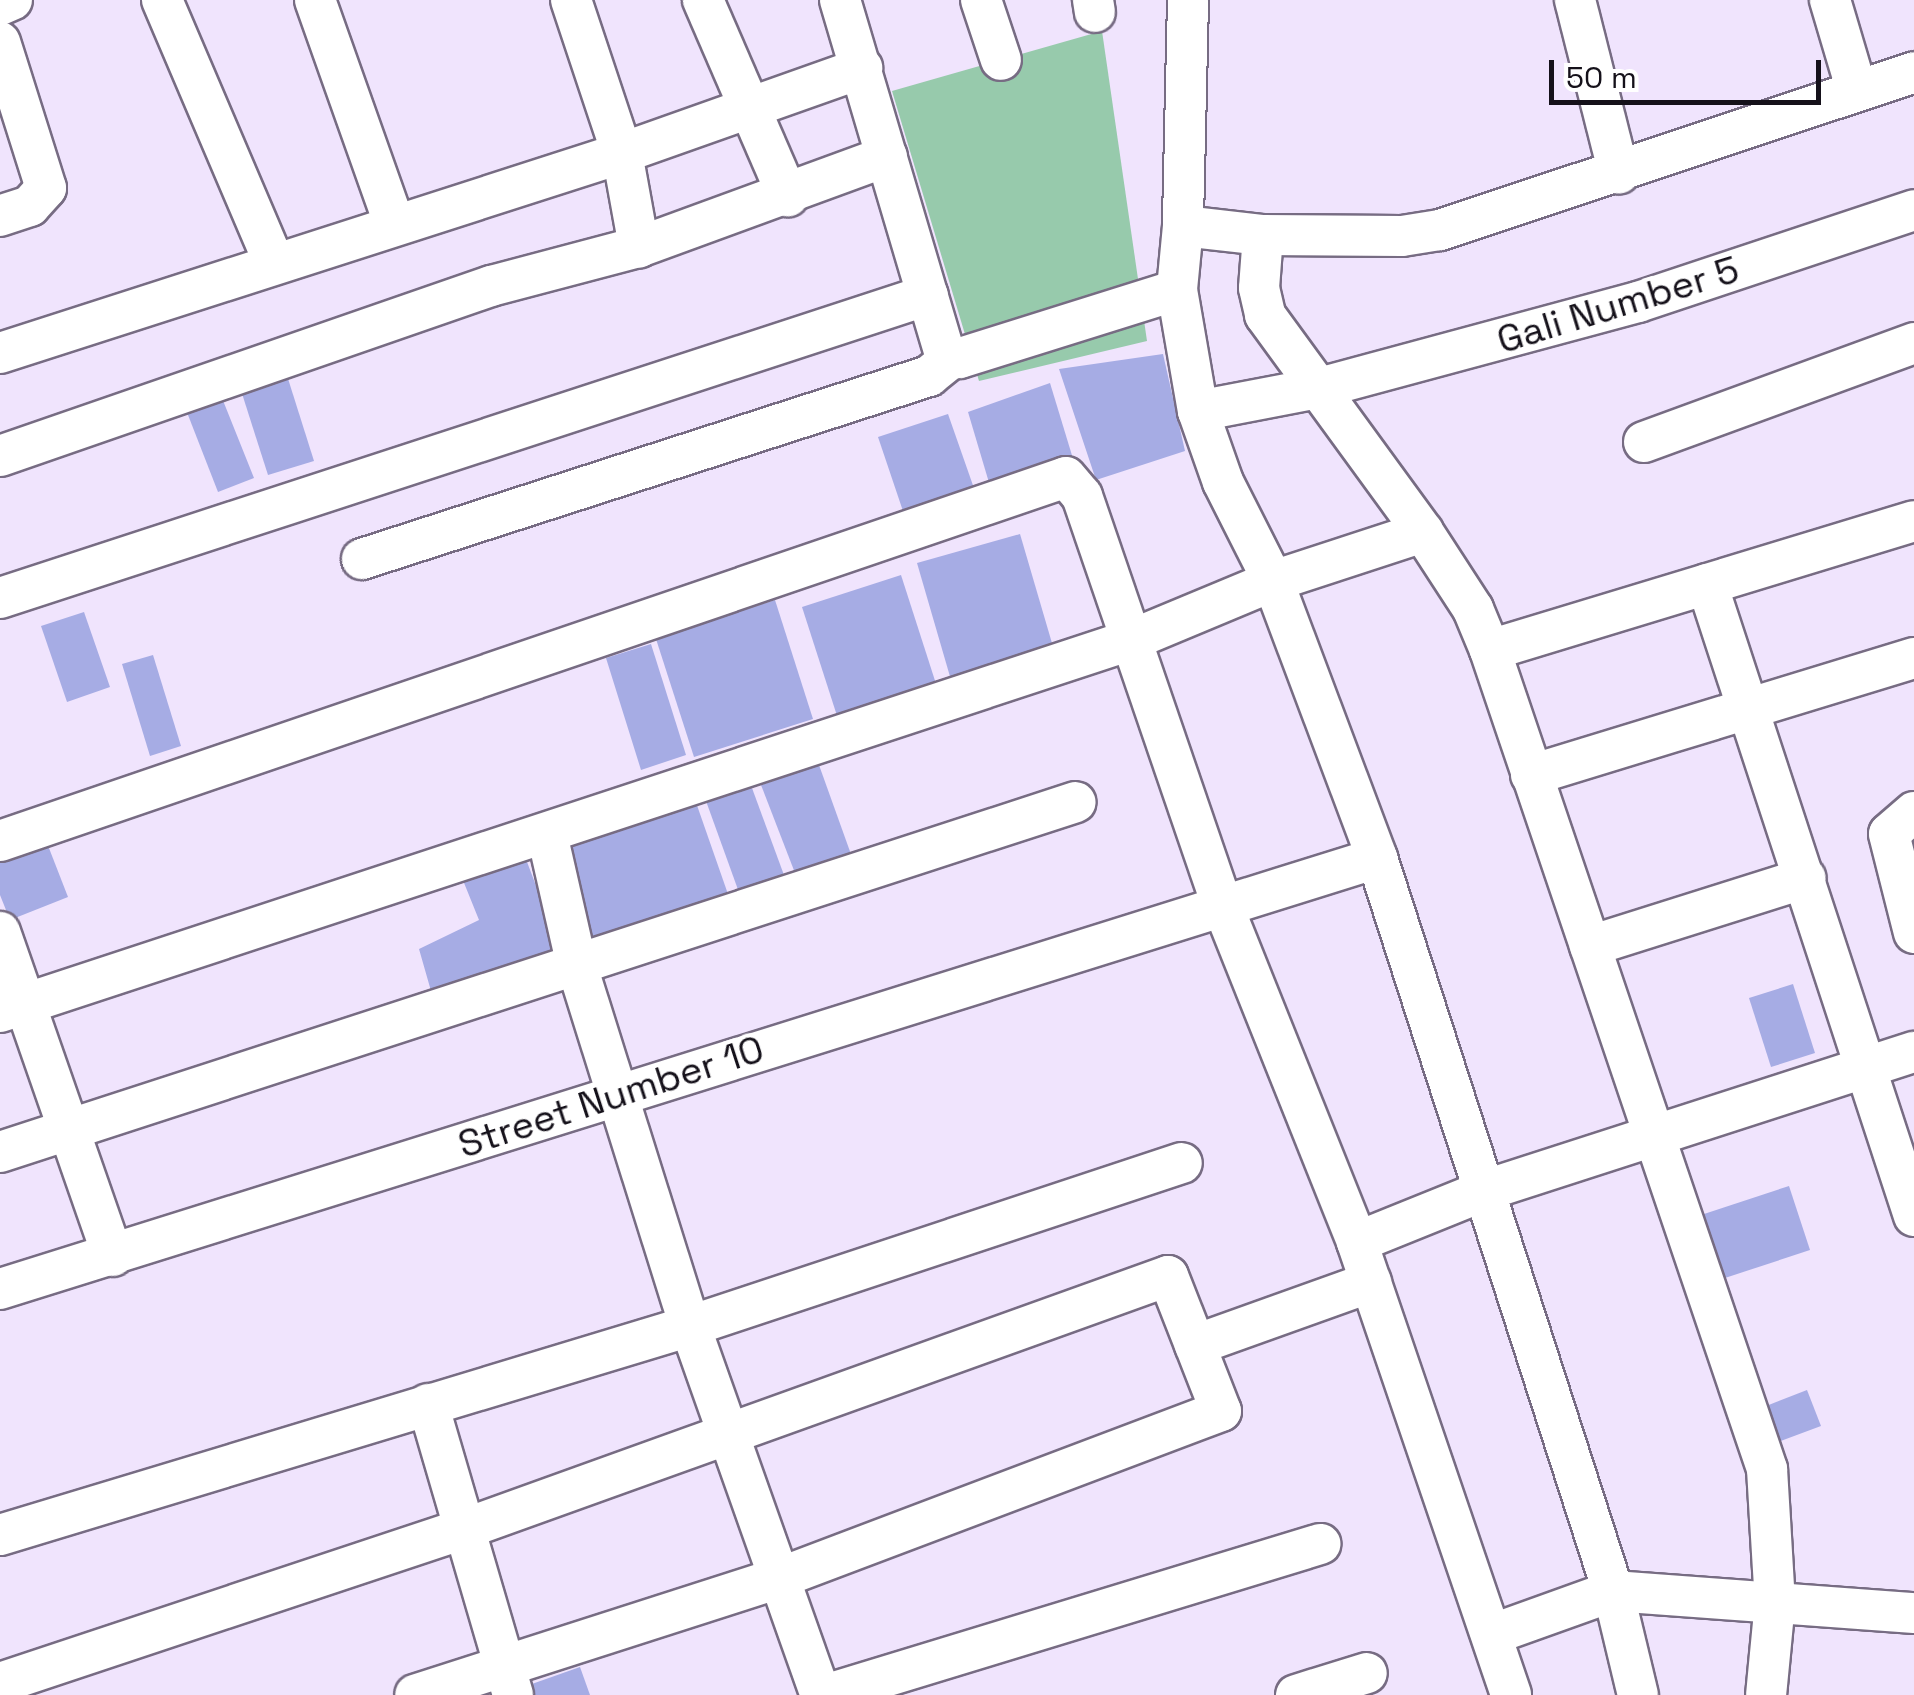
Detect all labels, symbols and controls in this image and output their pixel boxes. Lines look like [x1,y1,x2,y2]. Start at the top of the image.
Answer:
scale bar [1554,40,1826,102]
text: 50 m [1566,58,1637,97]
street label: Gali Number 5 [1492,247,1744,363]
street label: Street Number 10 [453,1026,769,1168]

